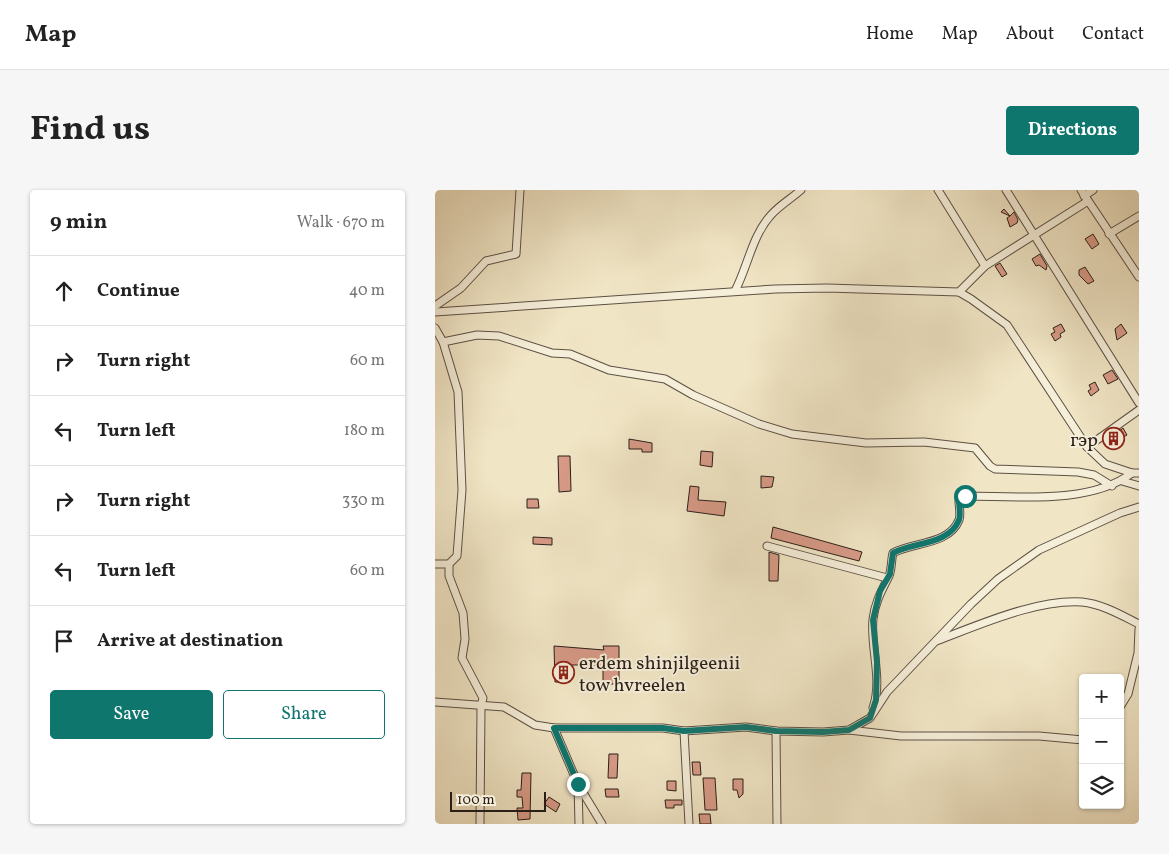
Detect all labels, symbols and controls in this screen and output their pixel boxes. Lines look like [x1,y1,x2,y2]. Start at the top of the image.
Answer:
text: Map [25,18,76,52]
text: Home [866,22,914,47]
text: Map [942,22,978,47]
text: About [1006,22,1054,47]
text: Contact [1082,22,1144,47]
text: Find us [30,106,150,154]
button: Directions [1006,106,1139,155]
text: 9 min [50,208,107,237]
text: Walk · 670 m [297,212,385,234]
icon: ahead [50,277,78,305]
text: Continue [97,278,180,304]
text: 40 m [349,280,385,302]
icon: right [50,347,78,375]
text: Turn right [97,348,190,374]
text: 60 m [350,350,385,372]
icon: left [50,417,78,445]
text: Turn left [97,418,176,444]
text: 180 m [344,420,385,442]
building icon: гэр [1102,427,1126,451]
place label: гэр [1070,428,1098,454]
route start [954,485,977,508]
icon: right [50,487,78,515]
text: Turn right [97,488,190,514]
text: 330 m [342,490,385,512]
icon: left [50,557,78,585]
text: Turn left [97,558,176,584]
text: 60 m [350,560,385,582]
icon: arrive [50,627,78,655]
text: Arrive at destination [97,628,283,654]
place label: erdem shinjilgeenii tow hvreelen [579,651,740,699]
building icon: erdem shinjilgeenii tow hvreelen [551,661,575,685]
map controls [1079,674,1124,809]
button: + [1079,674,1124,719]
button: Save [50,690,213,739]
button: Share [223,690,385,739]
button: − [1079,719,1124,764]
button: layers [1079,764,1124,809]
route end [567,773,590,796]
scale bar [450,789,546,812]
text: 100 m [457,791,495,810]

